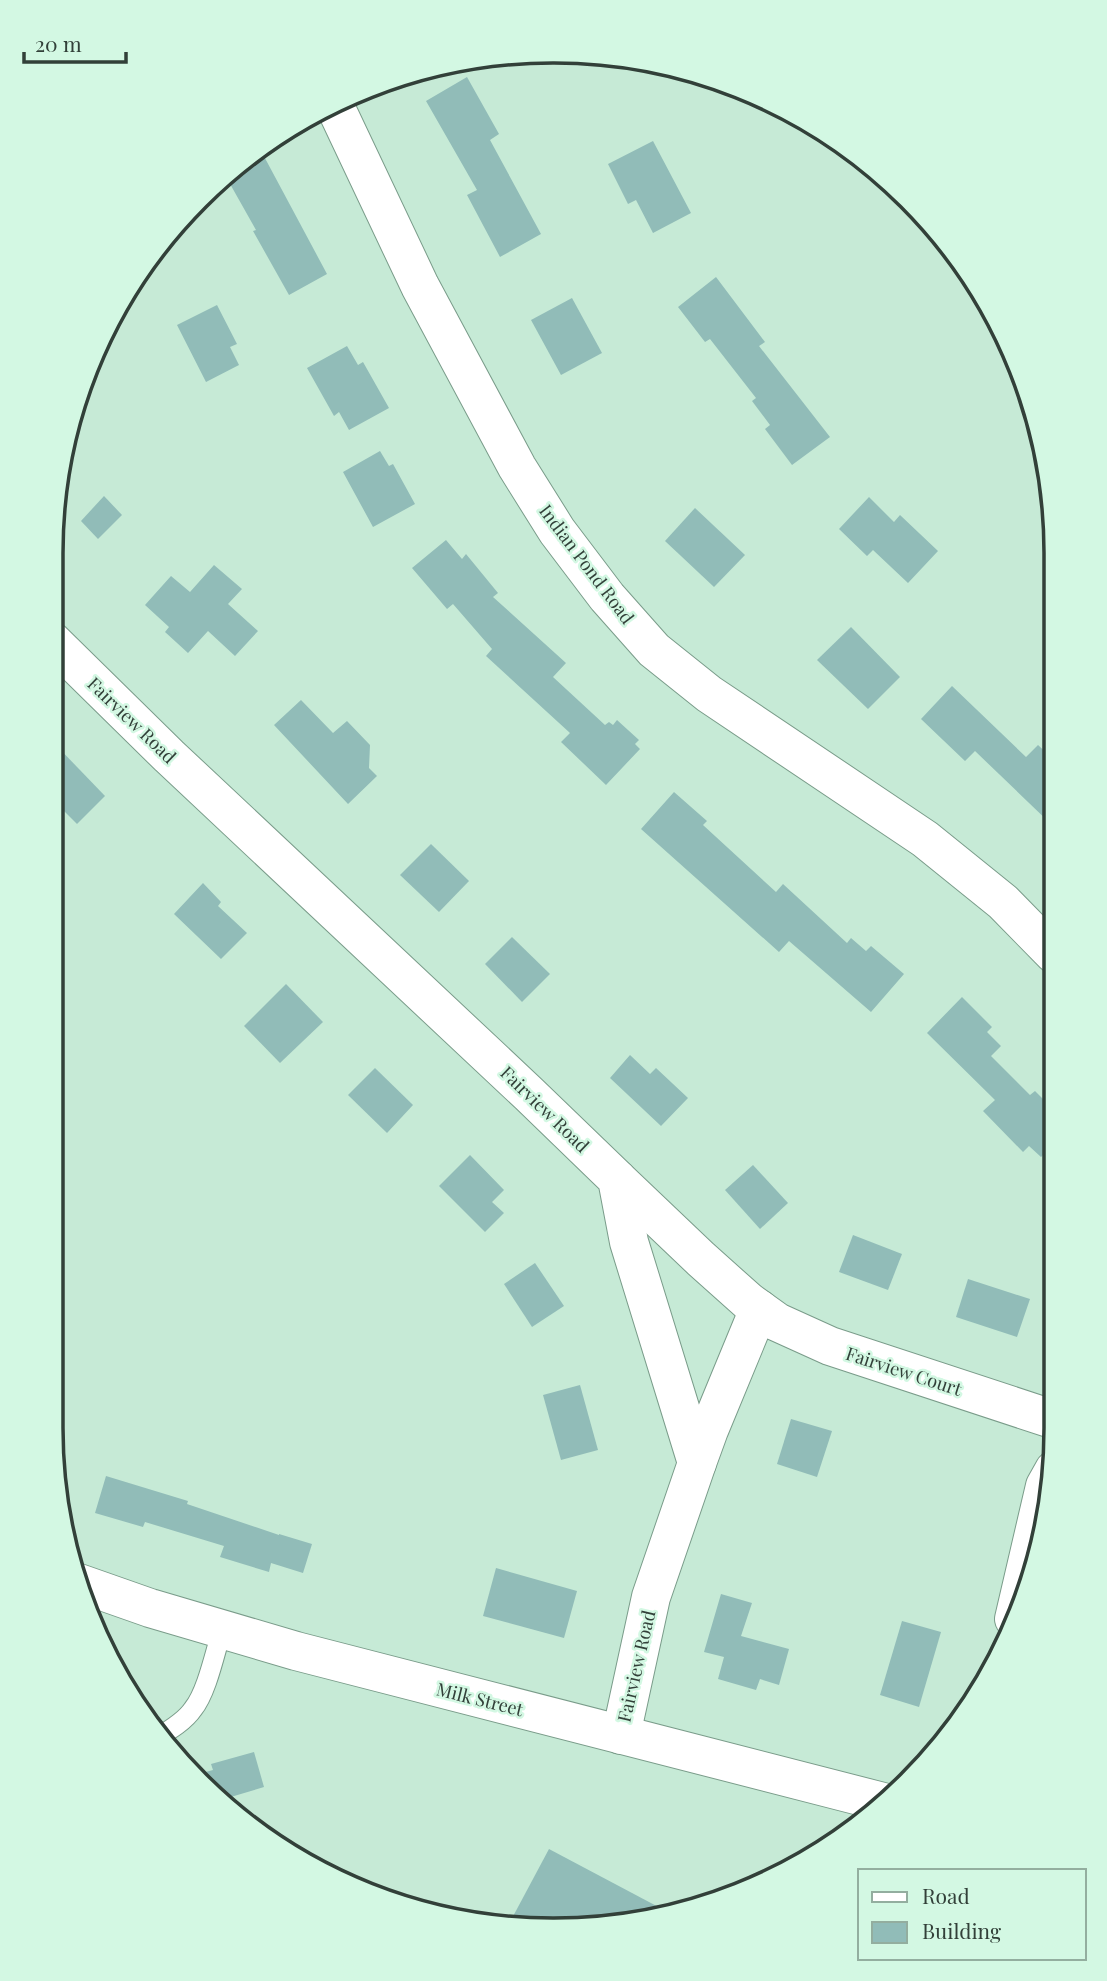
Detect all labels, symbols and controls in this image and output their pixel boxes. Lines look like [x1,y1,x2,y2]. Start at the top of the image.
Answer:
scale bar [24,21,126,65]
text: 20 m [35,29,82,57]
street label: Indian Pond Road [534,499,640,629]
street label: Fairview Road [83,672,182,769]
street label: Fairview Road [496,1061,595,1158]
street label: Fairview Court [843,1341,966,1401]
street label: Fairview Road [611,1607,661,1724]
street label: Milk Street [434,1677,526,1722]
legend [858,1869,1086,1960]
text: Road [922,1881,970,1909]
text: Building [922,1916,1001,1944]

